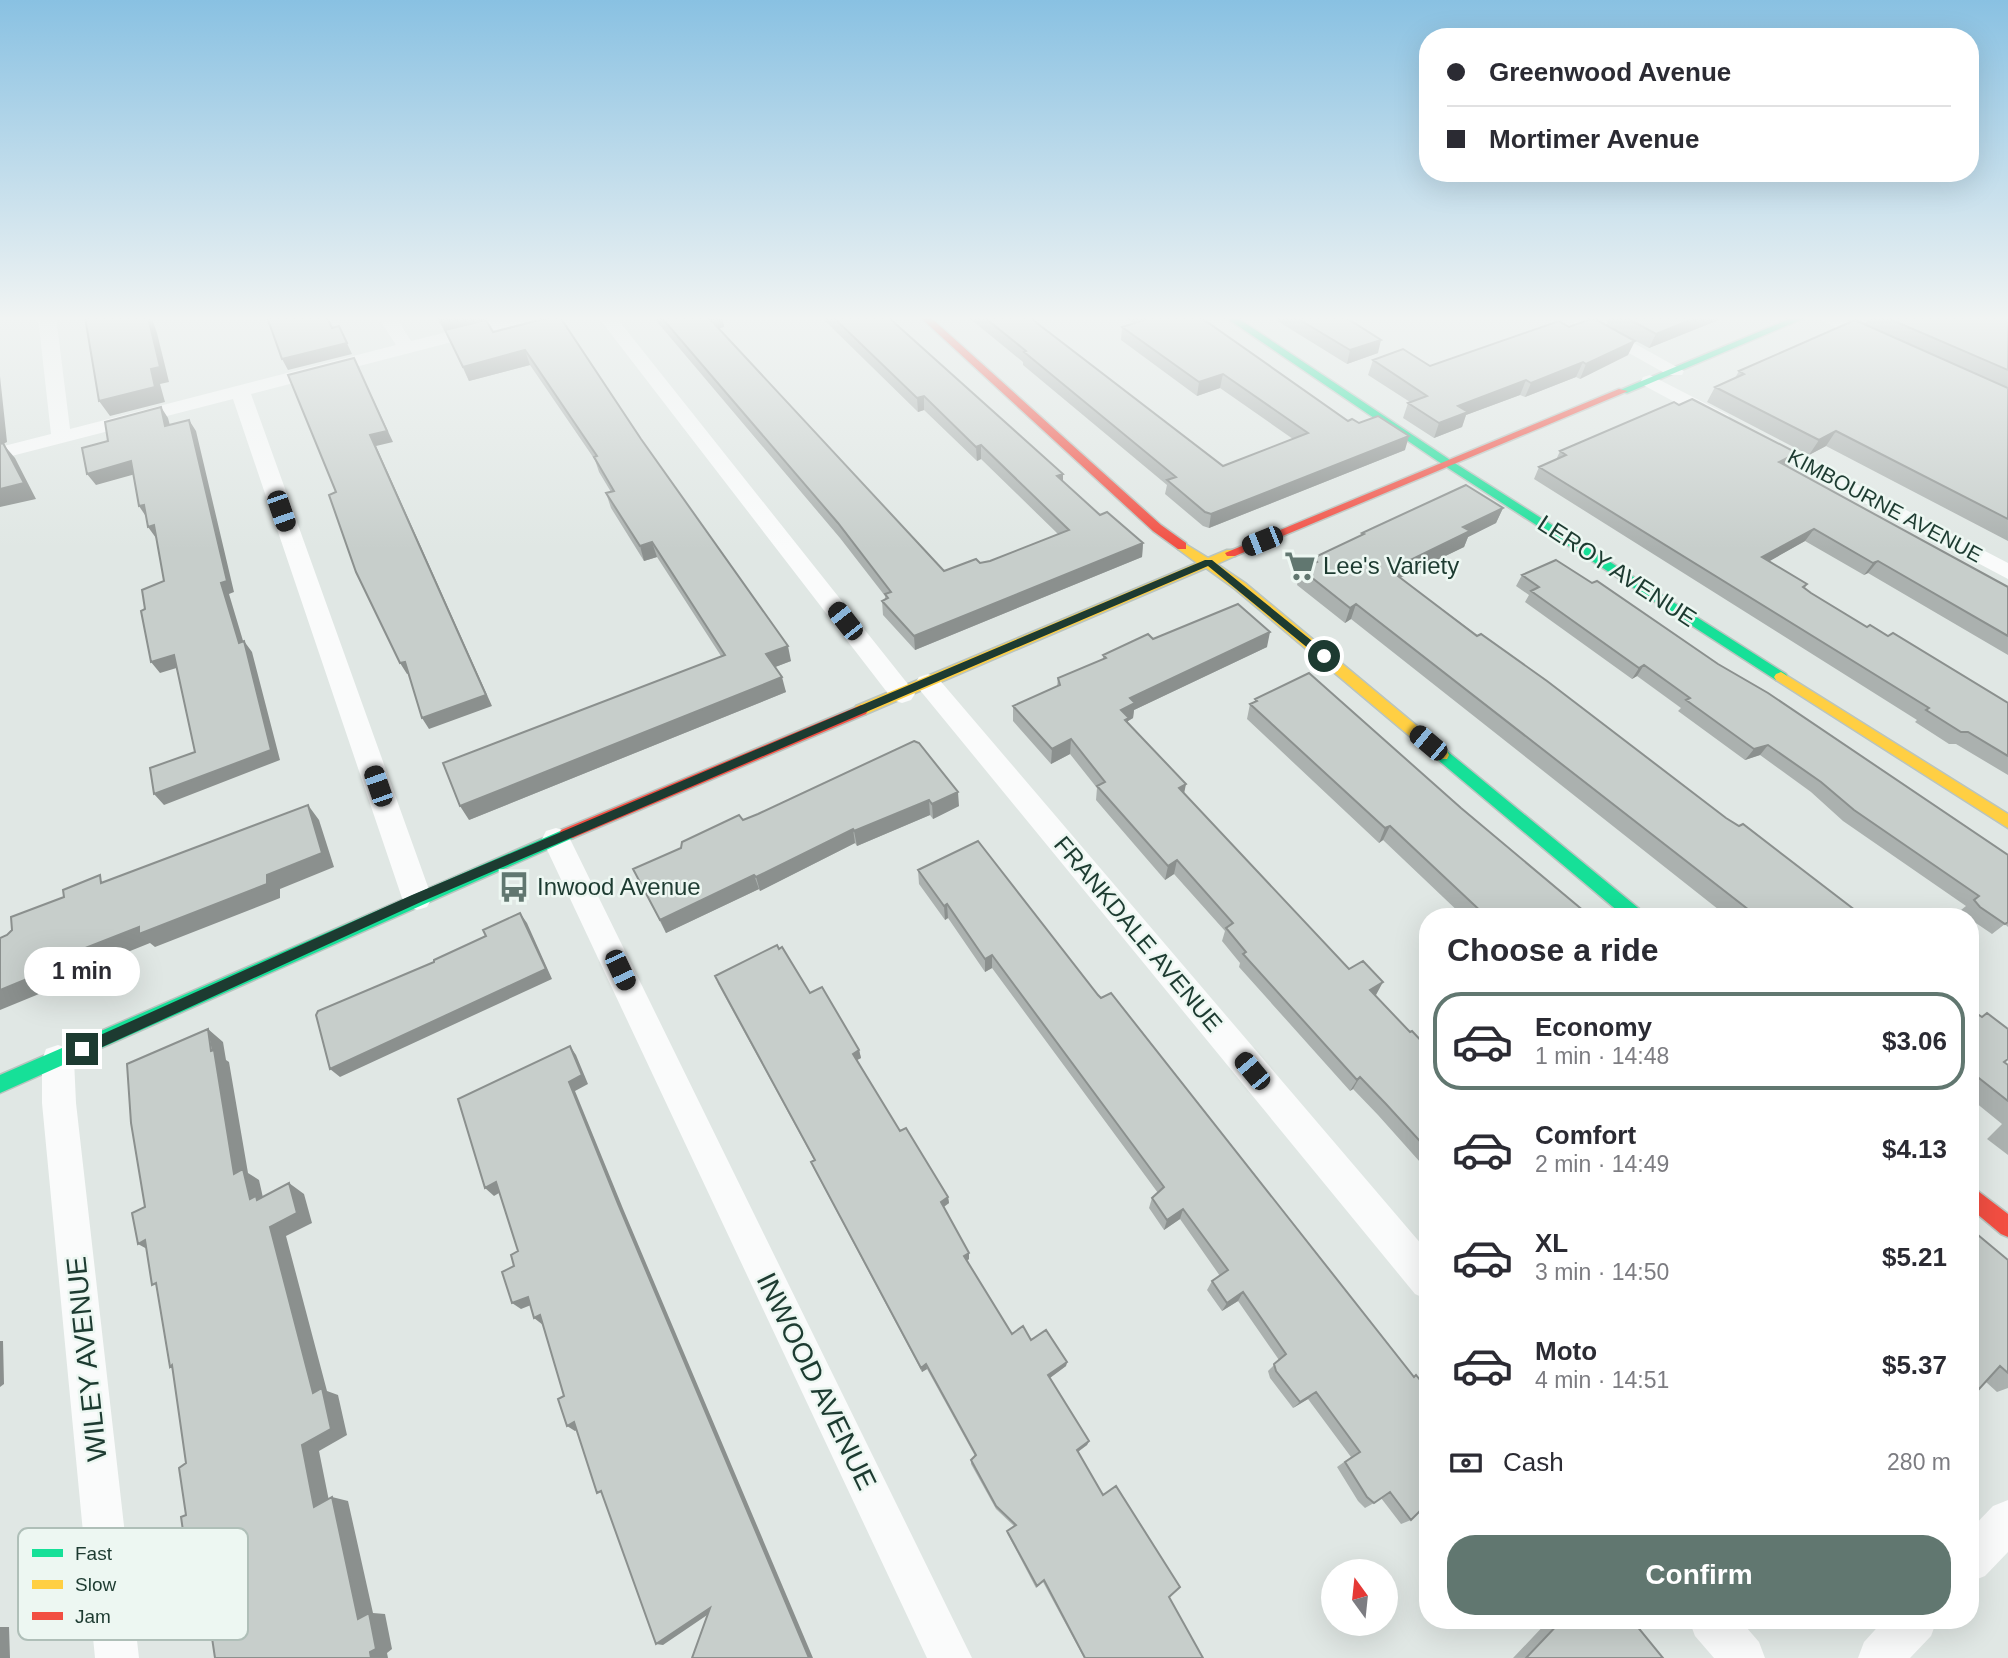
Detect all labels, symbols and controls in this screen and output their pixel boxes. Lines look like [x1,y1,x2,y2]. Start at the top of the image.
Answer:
text: Greenwood Avenue [1489,57,1731,87]
text: Mortimer Avenue [1489,124,1699,154]
street label: KIMBOURNE AVENUE [1784,445,1986,567]
car [265,488,298,534]
street label: LEROY AVENUE [1533,509,1701,632]
car [1239,523,1286,559]
supermarket icon: Lee's Variety [1283,549,1317,583]
place label: Lee's Variety [1323,552,1459,579]
car [824,598,867,644]
route start [1308,640,1340,672]
car [1406,721,1451,765]
car [362,763,395,809]
street label: FRANKDALE AVENUE [1049,831,1228,1037]
bus stop icon: Inwood Avenue [497,870,531,904]
place label: Inwood Avenue [537,873,701,900]
text: Choose a ride [1447,932,1659,968]
car [602,947,639,993]
callout: 1 min [24,948,140,996]
text: 1 min [52,958,112,984]
icon: car [1451,1010,1514,1073]
text: Economy [1535,1012,1652,1042]
text: $3.06 [1882,1026,1947,1056]
route end [66,1033,98,1065]
text: 1 min · 14:48 [1535,1043,1669,1069]
car [1231,1048,1274,1094]
icon: car [1451,1118,1514,1181]
text: Comfort [1535,1120,1636,1150]
text: $4.13 [1882,1134,1947,1164]
text: 2 min · 14:49 [1535,1151,1669,1177]
icon: car [1451,1226,1514,1289]
text: XL [1535,1228,1568,1258]
text: $5.21 [1882,1242,1947,1272]
street label: WILEY AVENUE [60,1255,113,1463]
text: 3 min · 14:50 [1535,1259,1669,1285]
street label: INWOOD AVENUE [751,1268,883,1495]
icon: car [1451,1334,1514,1397]
text: Moto [1535,1336,1597,1366]
text: $5.37 [1882,1350,1947,1380]
text: 4 min · 14:51 [1535,1367,1669,1393]
icon: cash [1447,1444,1485,1482]
text: Cash [1503,1447,1564,1477]
text: 280 m [1887,1449,1951,1475]
legend [18,1528,248,1640]
button: Confirm [1447,1535,1951,1615]
text: Fast [75,1543,113,1564]
north arrow [1321,1559,1398,1636]
map controls [1321,1559,1398,1636]
text: Slow [75,1574,116,1595]
text: Jam [75,1606,111,1627]

